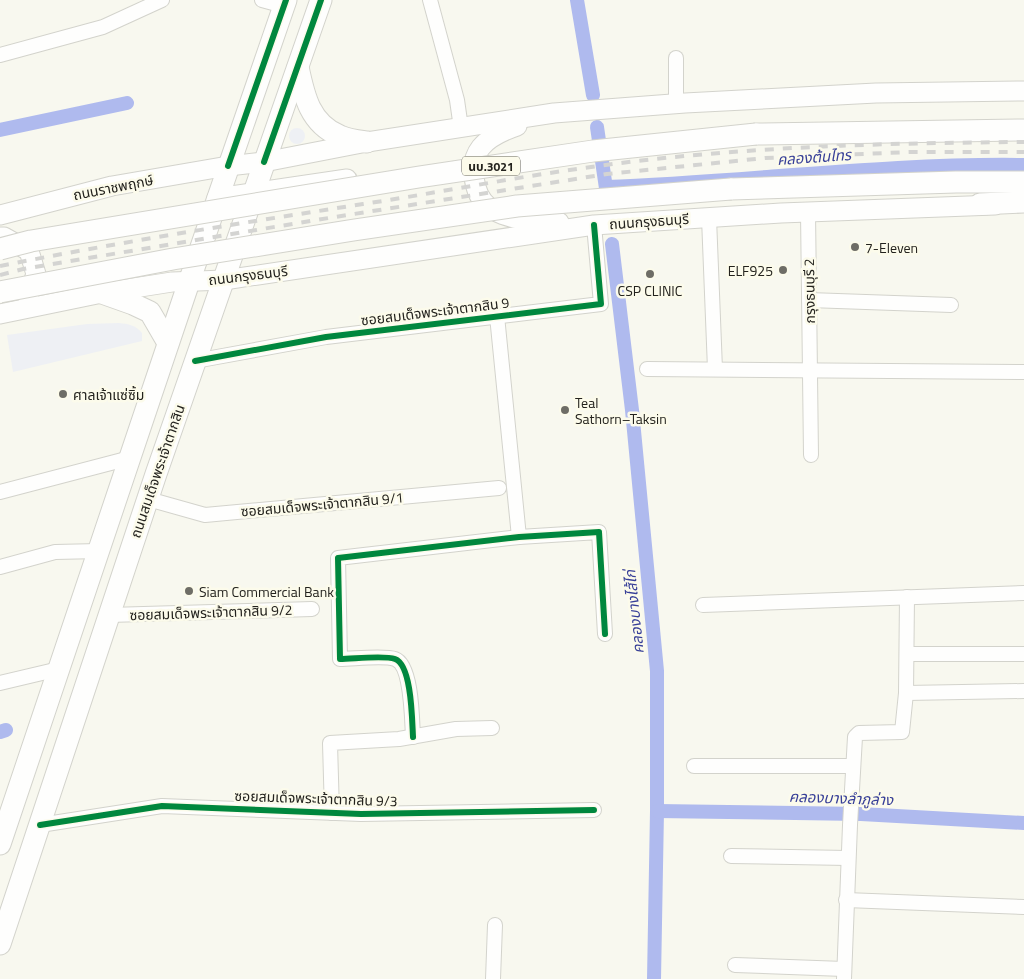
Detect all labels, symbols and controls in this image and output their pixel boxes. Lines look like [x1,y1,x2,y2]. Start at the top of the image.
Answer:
water label: คลองต้นไทร [776,143,853,171]
road number: นบ.3021 [462,157,520,176]
street label: ถนนราชพฤกษ์ [71,169,155,205]
street label: ถนนกรุงธนบุรี [608,208,690,234]
place label: 7-Eleven [865,237,918,258]
marker: 7-Eleven [849,241,861,253]
street label: กรุงธนบุรี 2 [798,258,820,324]
street label: ถนนกรุงธนบุรี [207,260,289,290]
place label: ELF925 [728,260,773,281]
marker: ELF925 [777,264,789,276]
marker: CSP CLINIC [644,268,656,280]
place label: CSP CLINIC [618,280,683,301]
street label: ซอยสมเด็จพระเจ้าตากสิน 9 [360,291,511,331]
place label: ศาลเจ้าแซ่ซิ้ม [73,384,144,405]
marker: ศาลเจ้าแซ่ซิ้ม [57,388,69,400]
place label: Teal Sathorn–Taksin [575,392,667,429]
street label: ถนนสมเด็จพระเจ้าตากสิน [124,401,190,541]
marker: Teal Sathorn–Taksin [559,404,571,416]
street label: ซอยสมเด็จพระเจ้าตากสิน 9/1 [240,486,404,522]
water label: คลองบางไส้ไก่ [618,567,650,655]
place label: Siam Commercial Bank [199,581,334,602]
marker: Siam Commercial Bank [183,585,195,597]
street label: ซอยสมเด็จพระเจ้าตากสิน 9/2 [129,599,293,625]
street label: ซอยสมเด็จพระเจ้าตากสิน 9/3 [234,785,398,811]
water label: คลองบางลำภูล่าง [789,785,894,811]

